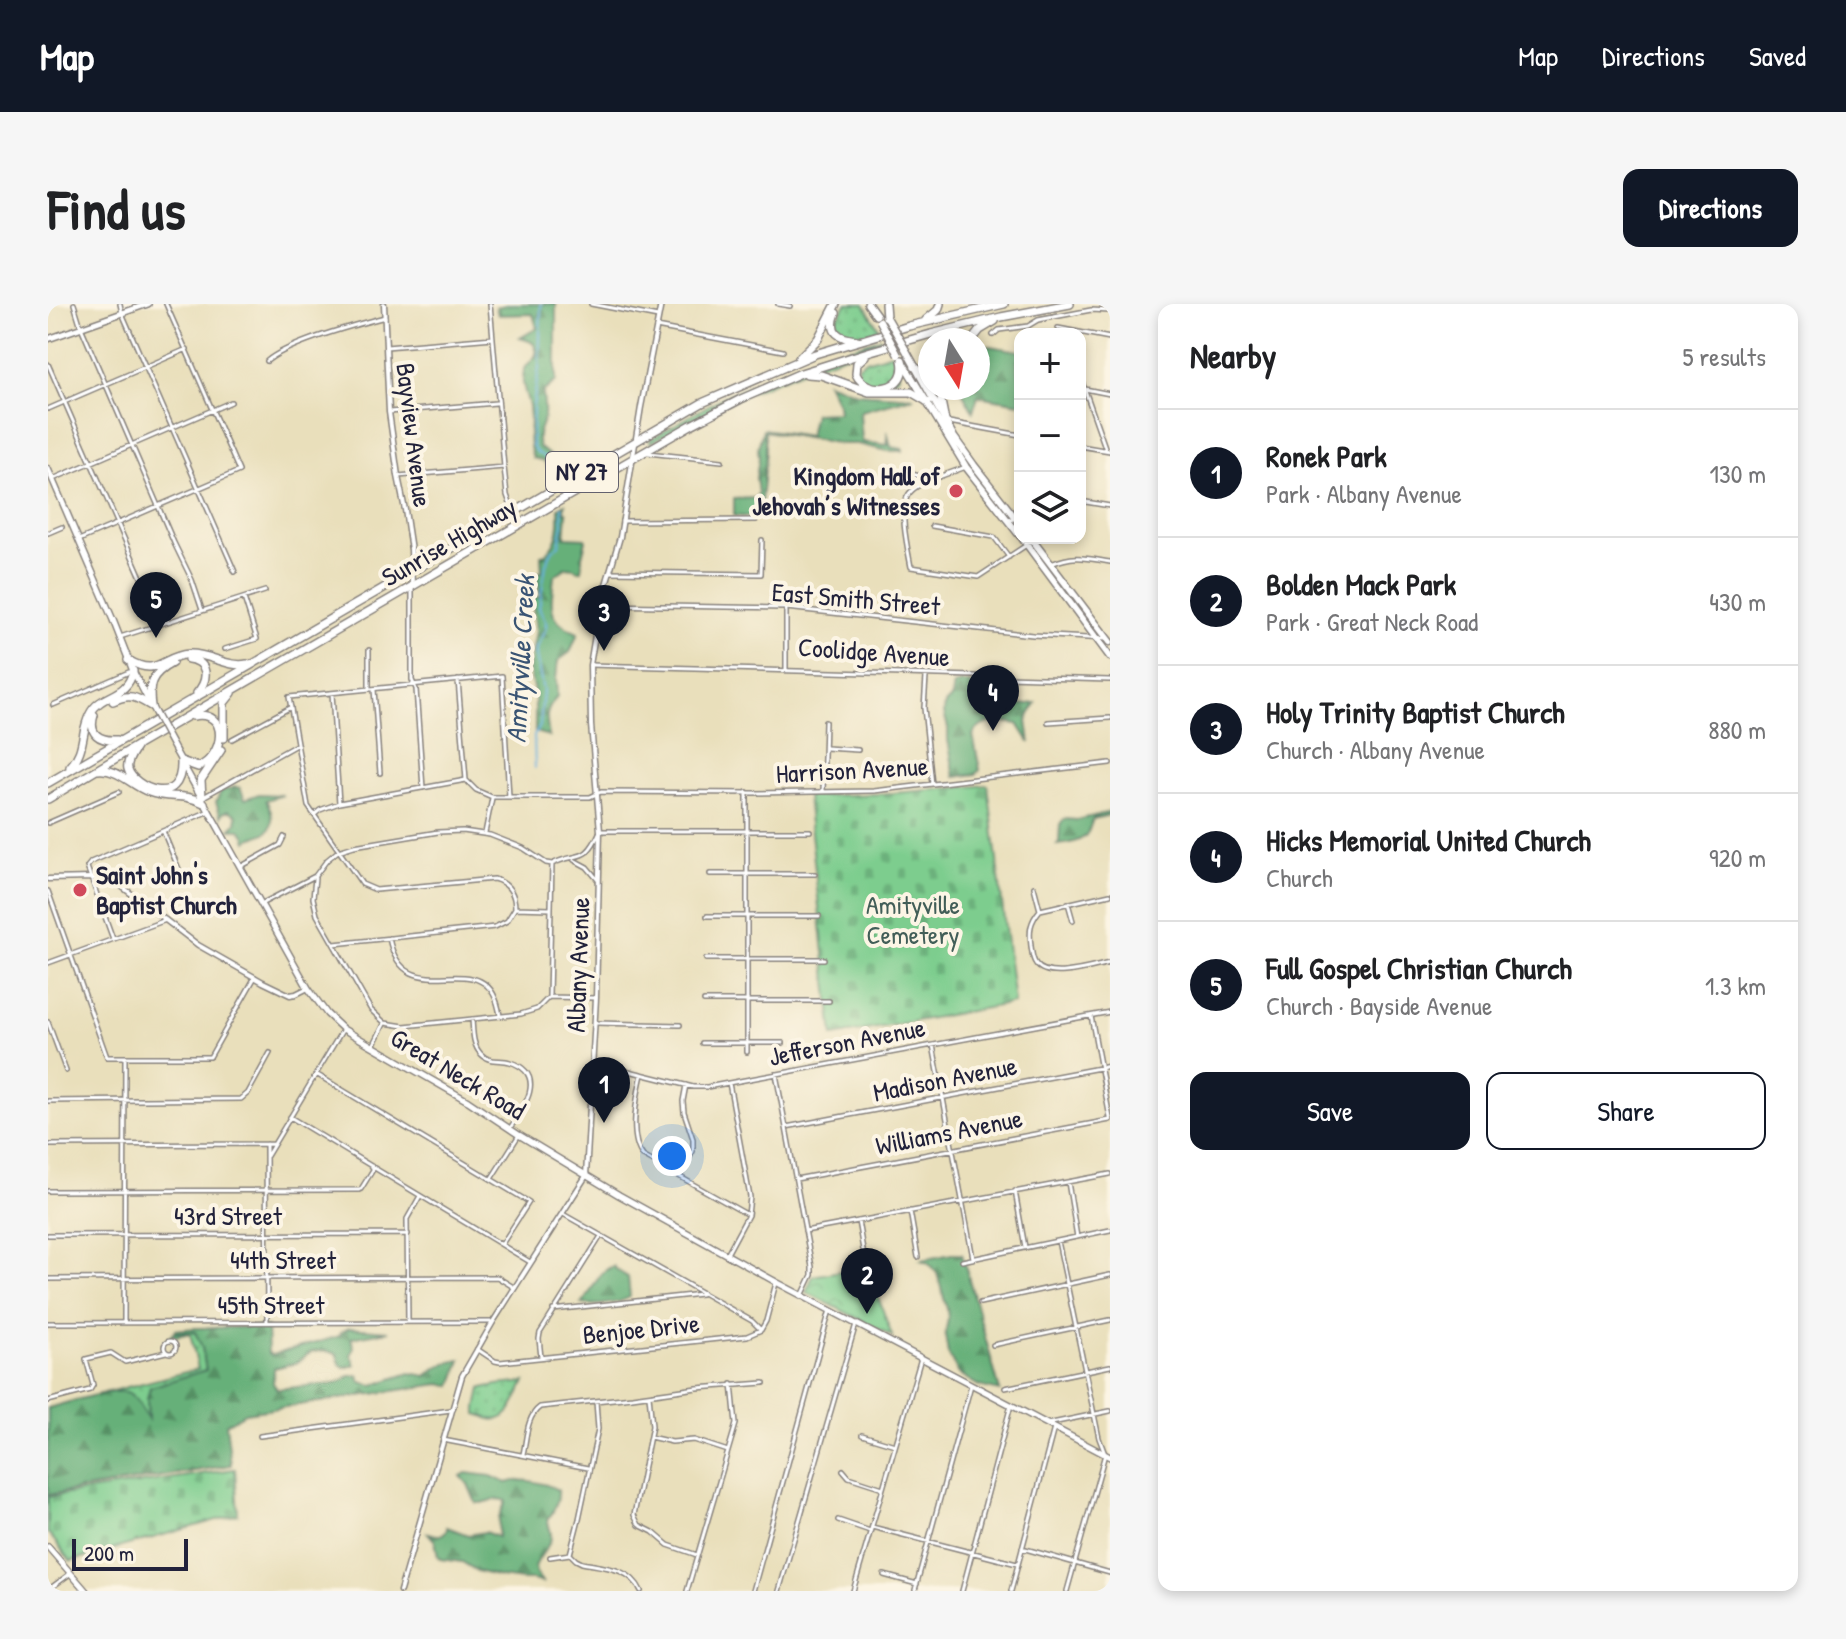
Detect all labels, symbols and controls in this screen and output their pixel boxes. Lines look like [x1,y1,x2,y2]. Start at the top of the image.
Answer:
text: Map [40,30,94,82]
text: Map [1518,37,1558,75]
text: Directions [1602,37,1705,75]
text: Saved [1749,37,1806,75]
button: Directions [1623,169,1798,247]
text: Find us [48,171,186,246]
north arrow [918,328,990,400]
map controls [1014,328,1086,544]
button: + [1014,328,1086,400]
text: Nearby [1190,333,1276,379]
text: 5 results [1682,339,1766,374]
street label: Bayview Avenue [388,361,441,509]
button: − [1014,400,1086,472]
text: Ronek Park [1266,436,1387,476]
road number: NY 27 [546,452,618,492]
text: 1 [1211,456,1221,491]
text: 130 m [1710,456,1766,491]
place label: Kingdom Hall of Jehovah’s Witnesses [752,458,941,523]
button: layers [1014,472,1086,544]
text: Park · Albany Avenue [1266,476,1462,511]
marker: Kingdom Hall of Jehovah’s Witnesses [947,482,965,500]
street label: Sunrise Highway [375,489,522,594]
text: Bolden Mack Park [1266,564,1456,604]
pin: 5 [130,572,182,638]
water label: Amityville Creek [497,572,543,744]
street label: East Smith Street [771,574,943,623]
text: 2 [1210,584,1222,619]
text: 430 m [1709,584,1766,619]
pin: 3 [578,585,630,651]
text: Park · Great Neck Road [1266,604,1478,639]
street label: Coolidge Avenue [797,629,951,674]
pin: 4 [967,665,1019,731]
text: Holy Trinity Baptist Church [1266,692,1565,732]
text: 3 [1210,712,1222,747]
text: 880 m [1708,712,1766,747]
text: Church · Albany Avenue [1266,732,1485,767]
street label: Harrison Avenue [775,748,929,791]
text: Hicks Memorial United Church [1266,820,1591,860]
text: 4 [1211,840,1221,875]
text: 920 m [1709,840,1766,875]
place label: Saint John's Baptist Church [96,857,237,923]
text: Church [1266,860,1333,895]
marker: Saint John's Baptist Church [71,881,89,899]
park label: Amityville Cemetery [866,887,960,952]
street label: Albany Avenue [558,897,597,1033]
text: Full Gospel Christian Church [1266,948,1572,988]
text: 5 [1211,968,1222,1003]
text: 1.3 km [1705,968,1766,1003]
text: Church · Bayside Avenue [1266,988,1492,1023]
street label: Jefferson Avenue [766,1009,928,1074]
street label: Great Neck Road [384,1020,532,1128]
street label: Madison Avenue [870,1047,1020,1110]
pin: 1 [578,1057,630,1123]
button: Save [1190,1072,1470,1150]
button: Share [1486,1072,1766,1150]
street label: Williams Avenue [873,1100,1025,1163]
your location [652,1136,692,1176]
street label: 43rd Street [174,1198,283,1233]
street label: 44th Street [230,1242,337,1277]
pin: 2 [841,1248,893,1314]
street label: 45th Street [217,1287,326,1322]
street label: Benjoe Drive [581,1305,701,1352]
scale bar [72,1535,188,1571]
text: 200 m [84,1538,134,1568]

